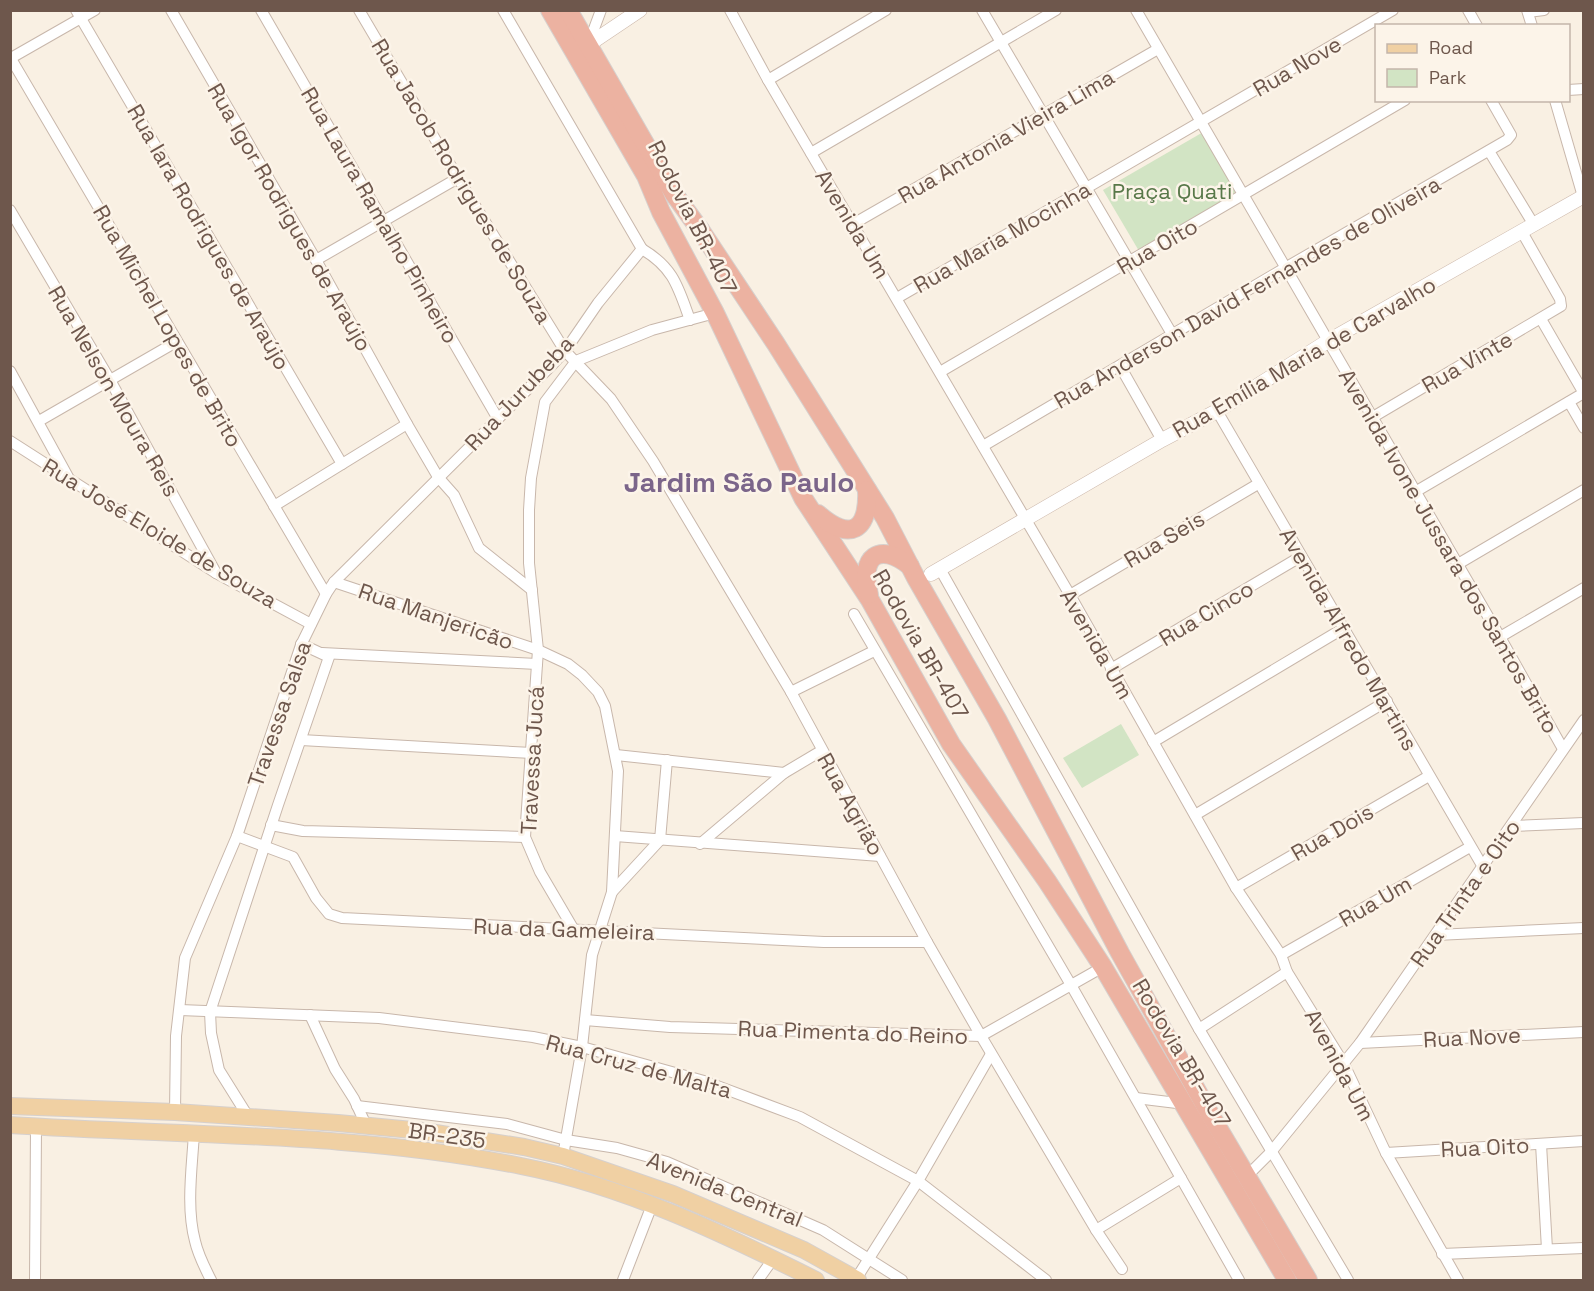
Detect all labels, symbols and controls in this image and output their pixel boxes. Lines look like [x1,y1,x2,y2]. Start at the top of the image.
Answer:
legend [1375,24,1570,102]
street label: Rua Nove [1248,29,1346,103]
street label: Rua Jacob Rodrigues de Souza [366,33,559,329]
text: Road [1429,36,1473,59]
street label: Rua Antonia Vieira Lima [893,62,1119,209]
text: Park [1429,66,1467,89]
street label: Rua Igor Rodrigues de Araújo [202,78,378,356]
street label: Rua Laura Ramalho Pinheiro [295,82,465,348]
street label: Rua Iara Rodrigues de Araújo [121,99,297,375]
street label: Rodovia BR-407 [642,136,744,298]
street label: Avenida Um [809,164,897,284]
street label: Rua Anderson David Fernandes de Oliveira [1049,169,1446,415]
street label: Rua Maria Mocinha [908,175,1096,299]
park label: Praça Quati [1112,177,1232,205]
street label: Rua Michel Lopes de Brito [87,200,249,452]
street label: Rua Oito [1111,212,1203,280]
street label: Rua Emília Maria de Carvalho [1167,270,1441,444]
street label: Rua Nelson Moura Reis [42,280,186,502]
street label: Rua Vinte [1417,325,1517,399]
street label: Rua Jurubeba [459,329,580,456]
street label: Avenida Ivone Jussara dos Santos Brito [1333,364,1565,738]
street label: Rua José Eloide de Souza [37,452,283,614]
district label: Jardim São Paulo [624,464,854,500]
street label: Rua Seis [1119,504,1209,574]
street label: Avenida Alfredo Martins [1274,523,1424,755]
street label: Rodovia BR-407 [867,564,975,724]
street label: Rua Cinco [1154,574,1258,652]
street label: Rua Manjericão [355,576,517,656]
street label: Avenida Um [1054,584,1140,704]
street label: Travessa Salsa [241,637,317,791]
street label: Travessa Jucá [514,685,550,835]
street label: Rua Agrião [811,748,891,860]
street label: Rua Dois [1286,797,1378,867]
street label: Rua Trinta e Oito [1404,814,1526,972]
street label: Rua Um [1334,869,1416,933]
street label: Rua da Gameleira [473,912,656,946]
street label: Rodovia BR-407 [1127,974,1237,1132]
street label: Avenida Um [1299,1004,1381,1126]
street label: Rua Pimenta do Reino [737,1014,969,1050]
street label: Rua Nove [1422,1020,1522,1054]
street label: Rua Cruz de Malta [543,1028,735,1104]
street label: BR-235 [406,1116,488,1154]
street label: Rua Oito [1440,1131,1530,1163]
street label: Avenida Central [643,1145,807,1233]

